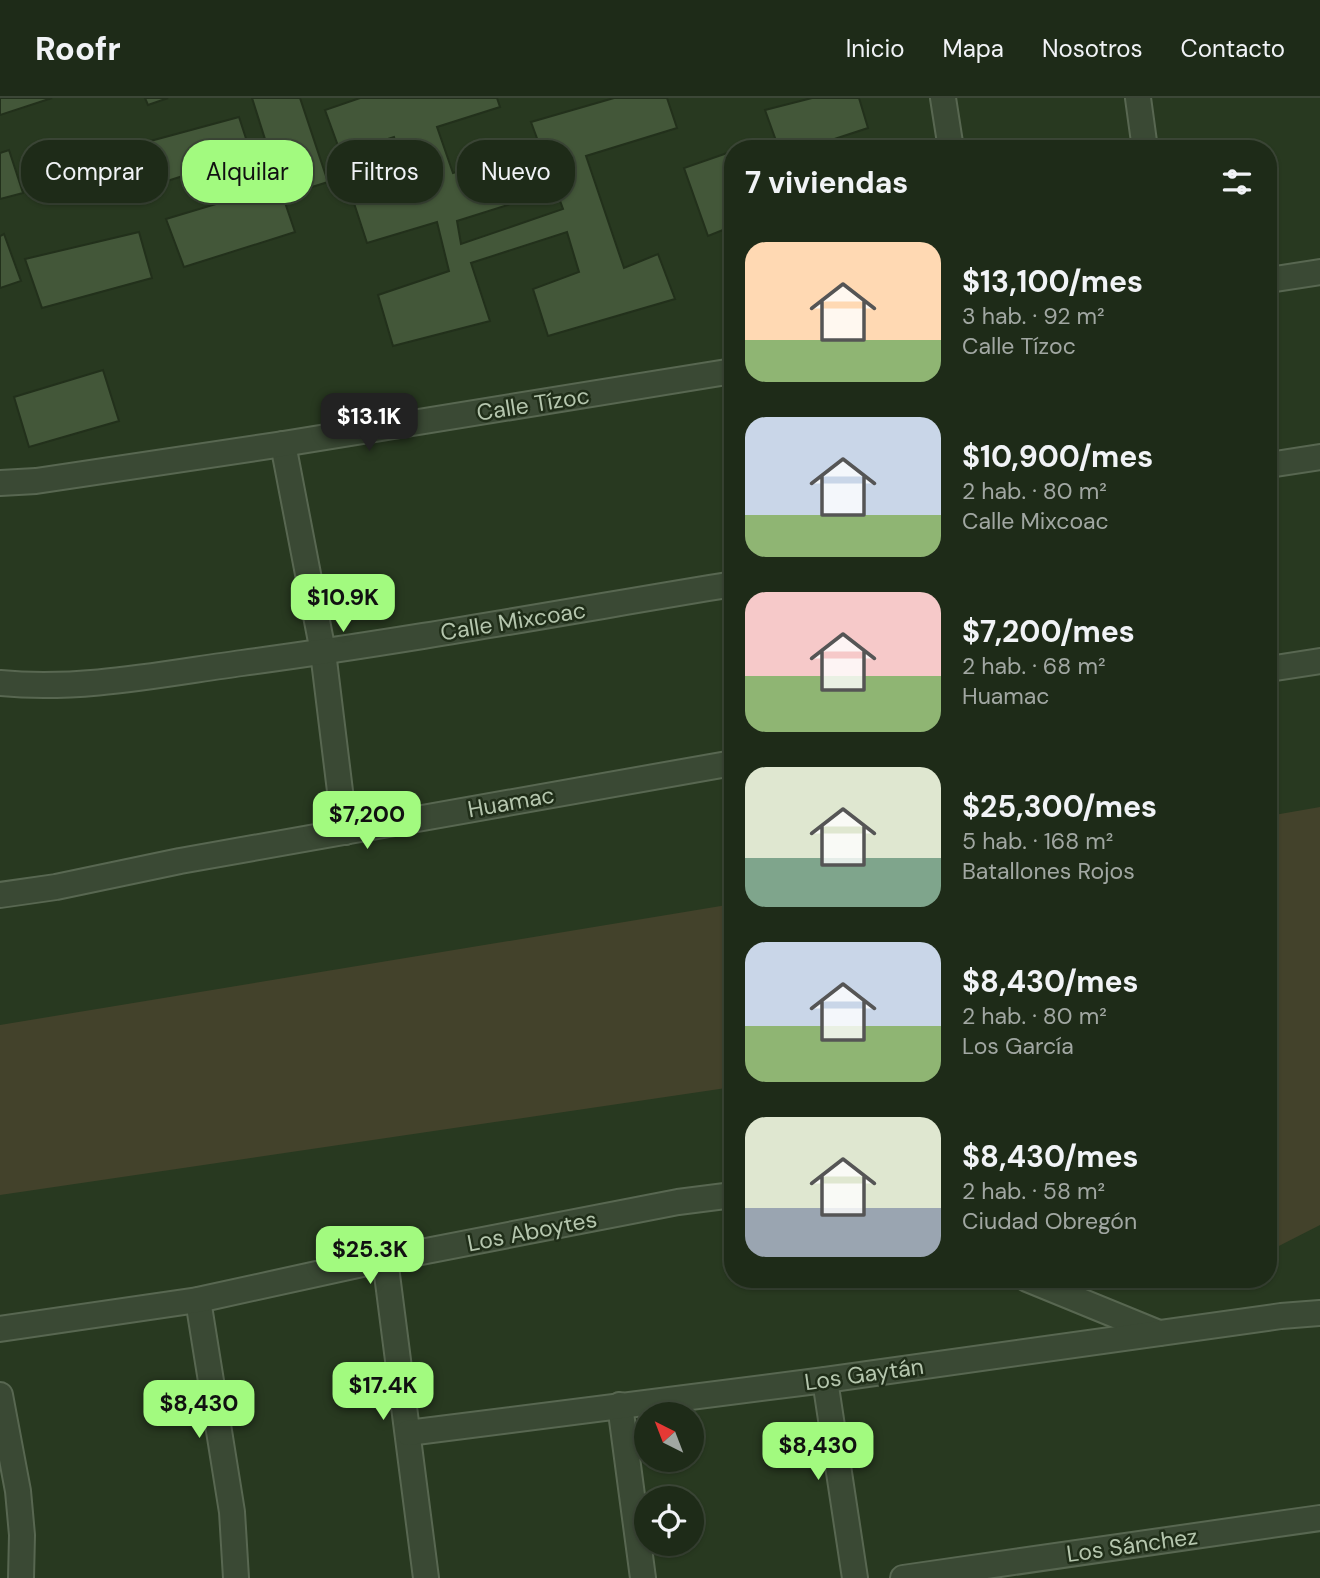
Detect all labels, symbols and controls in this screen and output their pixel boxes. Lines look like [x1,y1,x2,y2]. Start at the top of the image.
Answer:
text: Roofr [35,27,121,70]
text: Inicio [846,33,905,64]
text: Mapa [943,33,1004,64]
text: Nosotros [1042,33,1143,64]
text: Contacto [1181,33,1285,64]
chip: Comprar [21,140,168,203]
chip: Alquilar [182,140,313,203]
chip: Filtros [327,140,443,203]
chip: Nuevo [457,140,575,203]
text: 7 viviendas [745,163,908,202]
icon: filters [1218,163,1256,201]
text: $13,100/mes [962,262,1143,301]
icon: home [801,270,885,354]
text: 3 hab. · 92 m² [962,301,1105,331]
text: Calle Tízoc [962,331,1076,361]
street label: Calle Tízoc [474,380,592,428]
pin: $13.1K [312,394,426,453]
text: $13.1K [337,401,401,431]
text: $10,900/mes [962,437,1153,476]
icon: home [801,445,885,529]
text: 2 hab. · 80 m² [962,476,1107,506]
text: Calle Mixcoac [962,506,1109,536]
pin: $10.9K [286,574,400,634]
text: $10.9K [307,582,379,612]
street label: Calle Mixcoac [438,595,588,647]
text: $7,200/mes [962,612,1135,651]
icon: home [801,620,885,704]
text: 2 hab. · 68 m² [962,651,1105,681]
text: Huamac [962,681,1050,711]
street label: Huamac [465,780,557,824]
text: $25,300/mes [962,787,1157,826]
pin: $7,200 [310,792,424,851]
icon: home [801,795,885,879]
text: $7,200 [329,799,405,829]
text: 5 hab. · 168 m² [962,826,1113,856]
text: Batallones Rojos [962,856,1135,886]
text: $8,430/mes [962,962,1139,1001]
icon: home [801,970,885,1054]
text: 2 hab. · 80 m² [962,1001,1107,1031]
text: Los García [962,1031,1074,1061]
text: $8,430/mes [962,1137,1139,1176]
icon: home [801,1145,885,1229]
text: 2 hab. · 58 m² [962,1176,1105,1206]
street label: Los Aboytes [465,1204,599,1258]
text: Ciudad Obregón [962,1206,1137,1236]
pin: $25.3K [313,1226,427,1286]
text: $25.3K [332,1234,408,1264]
street label: Los Gaytán [802,1351,926,1397]
pin: $17.4K [326,1362,440,1422]
text: $17.4K [349,1370,418,1400]
pin: $8,430 [142,1380,256,1440]
text: $8,430 [159,1388,239,1418]
north arrow [634,1402,704,1472]
map controls [634,1402,704,1556]
pin: $8,430 [761,1422,875,1482]
text: $8,430 [778,1430,858,1460]
button: locate [634,1486,704,1556]
street label: Los Sánchez [1065,1521,1199,1569]

